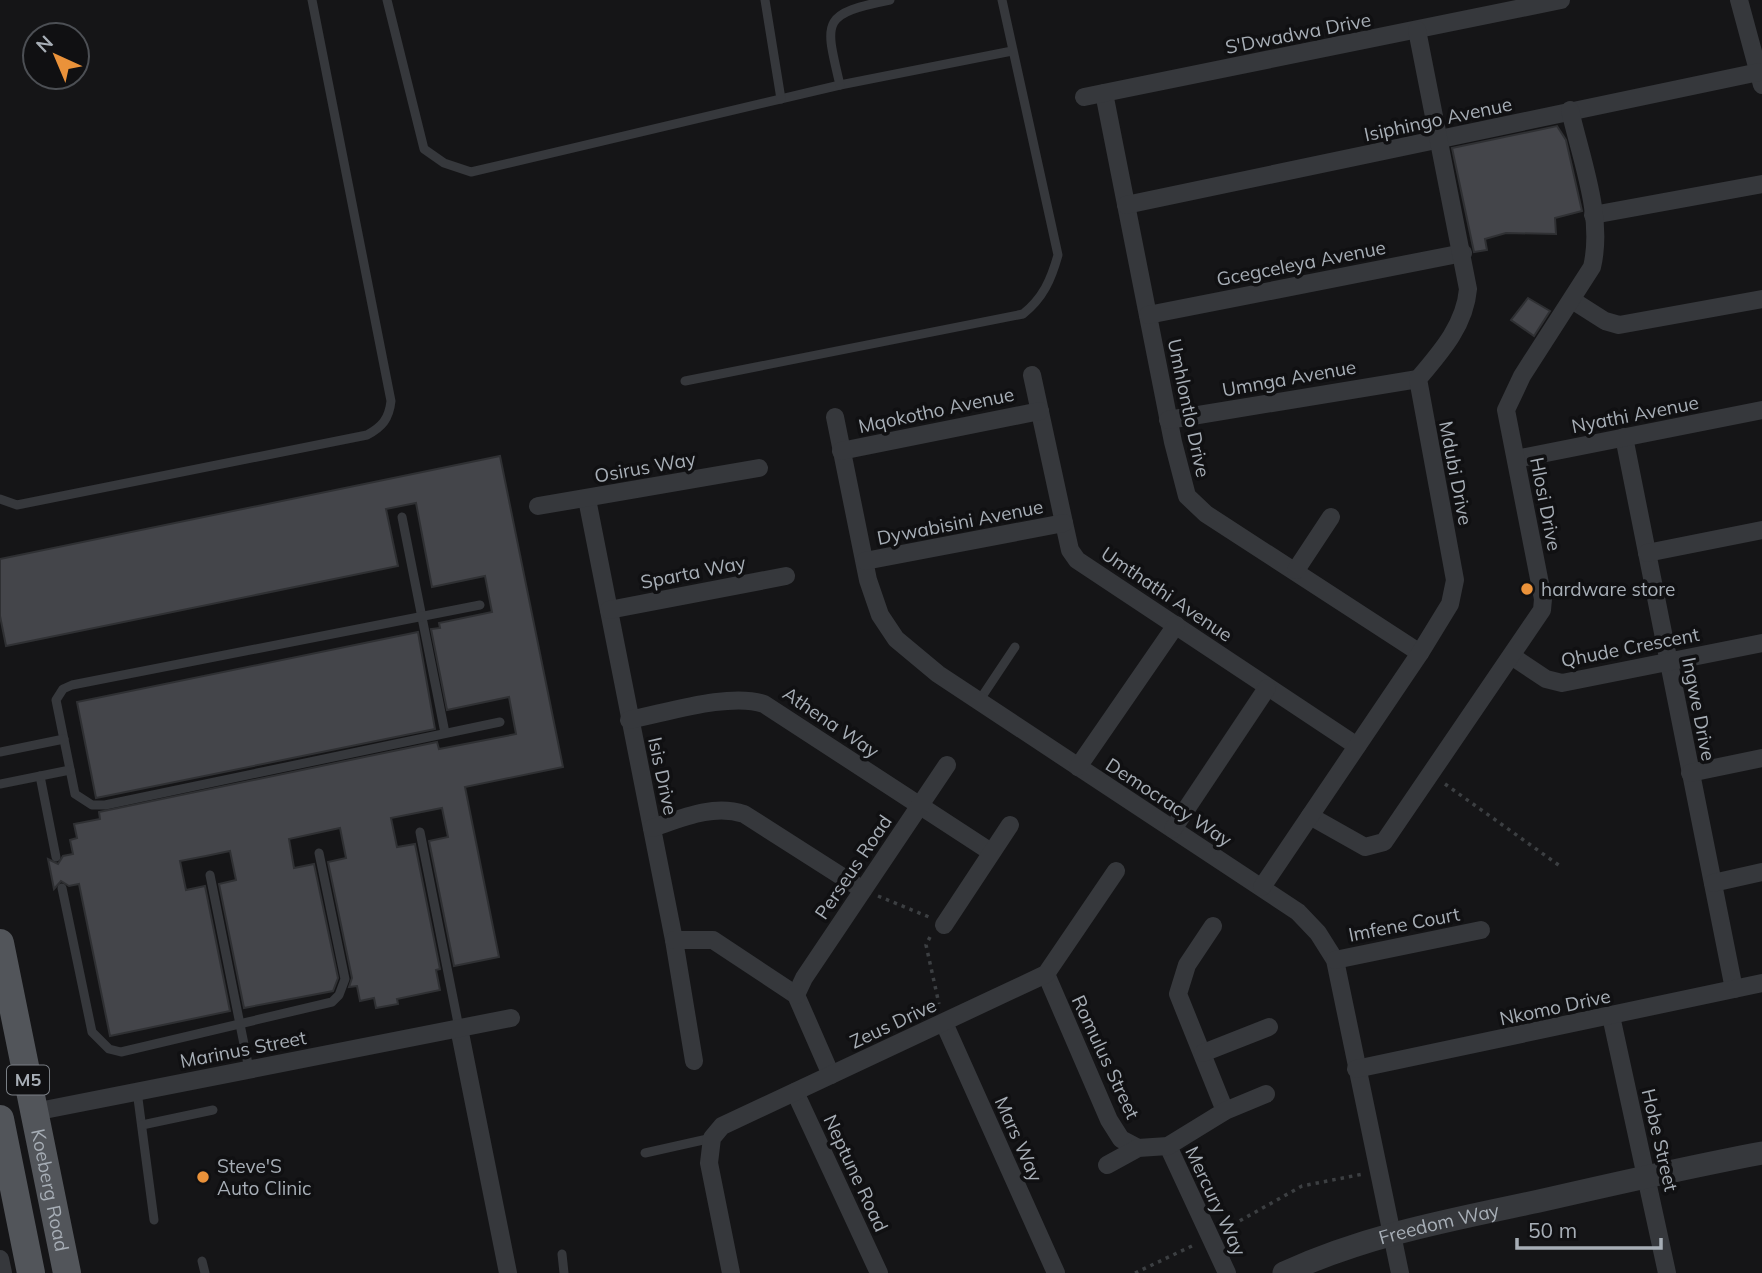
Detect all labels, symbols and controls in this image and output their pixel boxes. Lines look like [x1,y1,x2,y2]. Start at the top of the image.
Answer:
street label: S'Dwadwa Drive [1223,7,1373,59]
north arrow [21,21,91,91]
text: N [31,30,58,57]
street label: Isiphingo Avenue [1362,92,1514,146]
street label: Gcegceleya Avenue [1214,235,1388,291]
street label: Umhlontlo Drive [1163,337,1215,479]
street label: Umnga Avenue [1220,354,1358,402]
street label: Mqokotho Avenue [856,382,1016,438]
street label: Nyathi Avenue [1569,390,1701,438]
street label: Mdubi Drive [1434,419,1478,527]
street label: Osirus Way [593,446,697,488]
street label: Hlosi Drive [1525,455,1567,553]
street label: Dywabisini Avenue [875,494,1045,550]
street label: Umthathi Avenue [1097,541,1237,647]
street label: Sparta Way [638,550,748,594]
place label: hardware store [1541,577,1675,601]
marker: hardware store [1519,581,1535,597]
street label: Qhude Crescent [1559,622,1702,672]
street label: Ingwe Drive [1677,655,1721,763]
street label: Athena Way [778,681,884,763]
street label: Isis Drive [643,735,683,817]
street label: Democracy Way [1101,752,1237,852]
street label: Perseus Road [809,810,897,924]
street label: Imfene Court [1346,901,1462,947]
street label: Nkomo Drive [1497,984,1613,1030]
street label: Romulus Street [1067,991,1145,1123]
street label: Zeus Drive [846,993,940,1053]
street label: Marinus Street [178,1025,309,1073]
road number: M5 [7,1065,49,1094]
street label: Hobe Street [1637,1086,1684,1194]
street label: Mars Way [990,1093,1048,1185]
street label: Neptune Road [818,1111,894,1235]
street label: Koeberg Road [26,1127,74,1253]
street label: Mercury Way [1180,1143,1252,1259]
place label: Steve'S Auto Clinic [217,1154,311,1200]
marker: Steve'S Auto Clinic [195,1169,211,1185]
street label: Freedom Way [1376,1198,1501,1250]
scale bar [1517,1206,1660,1250]
text: 50 m [1528,1217,1577,1243]

